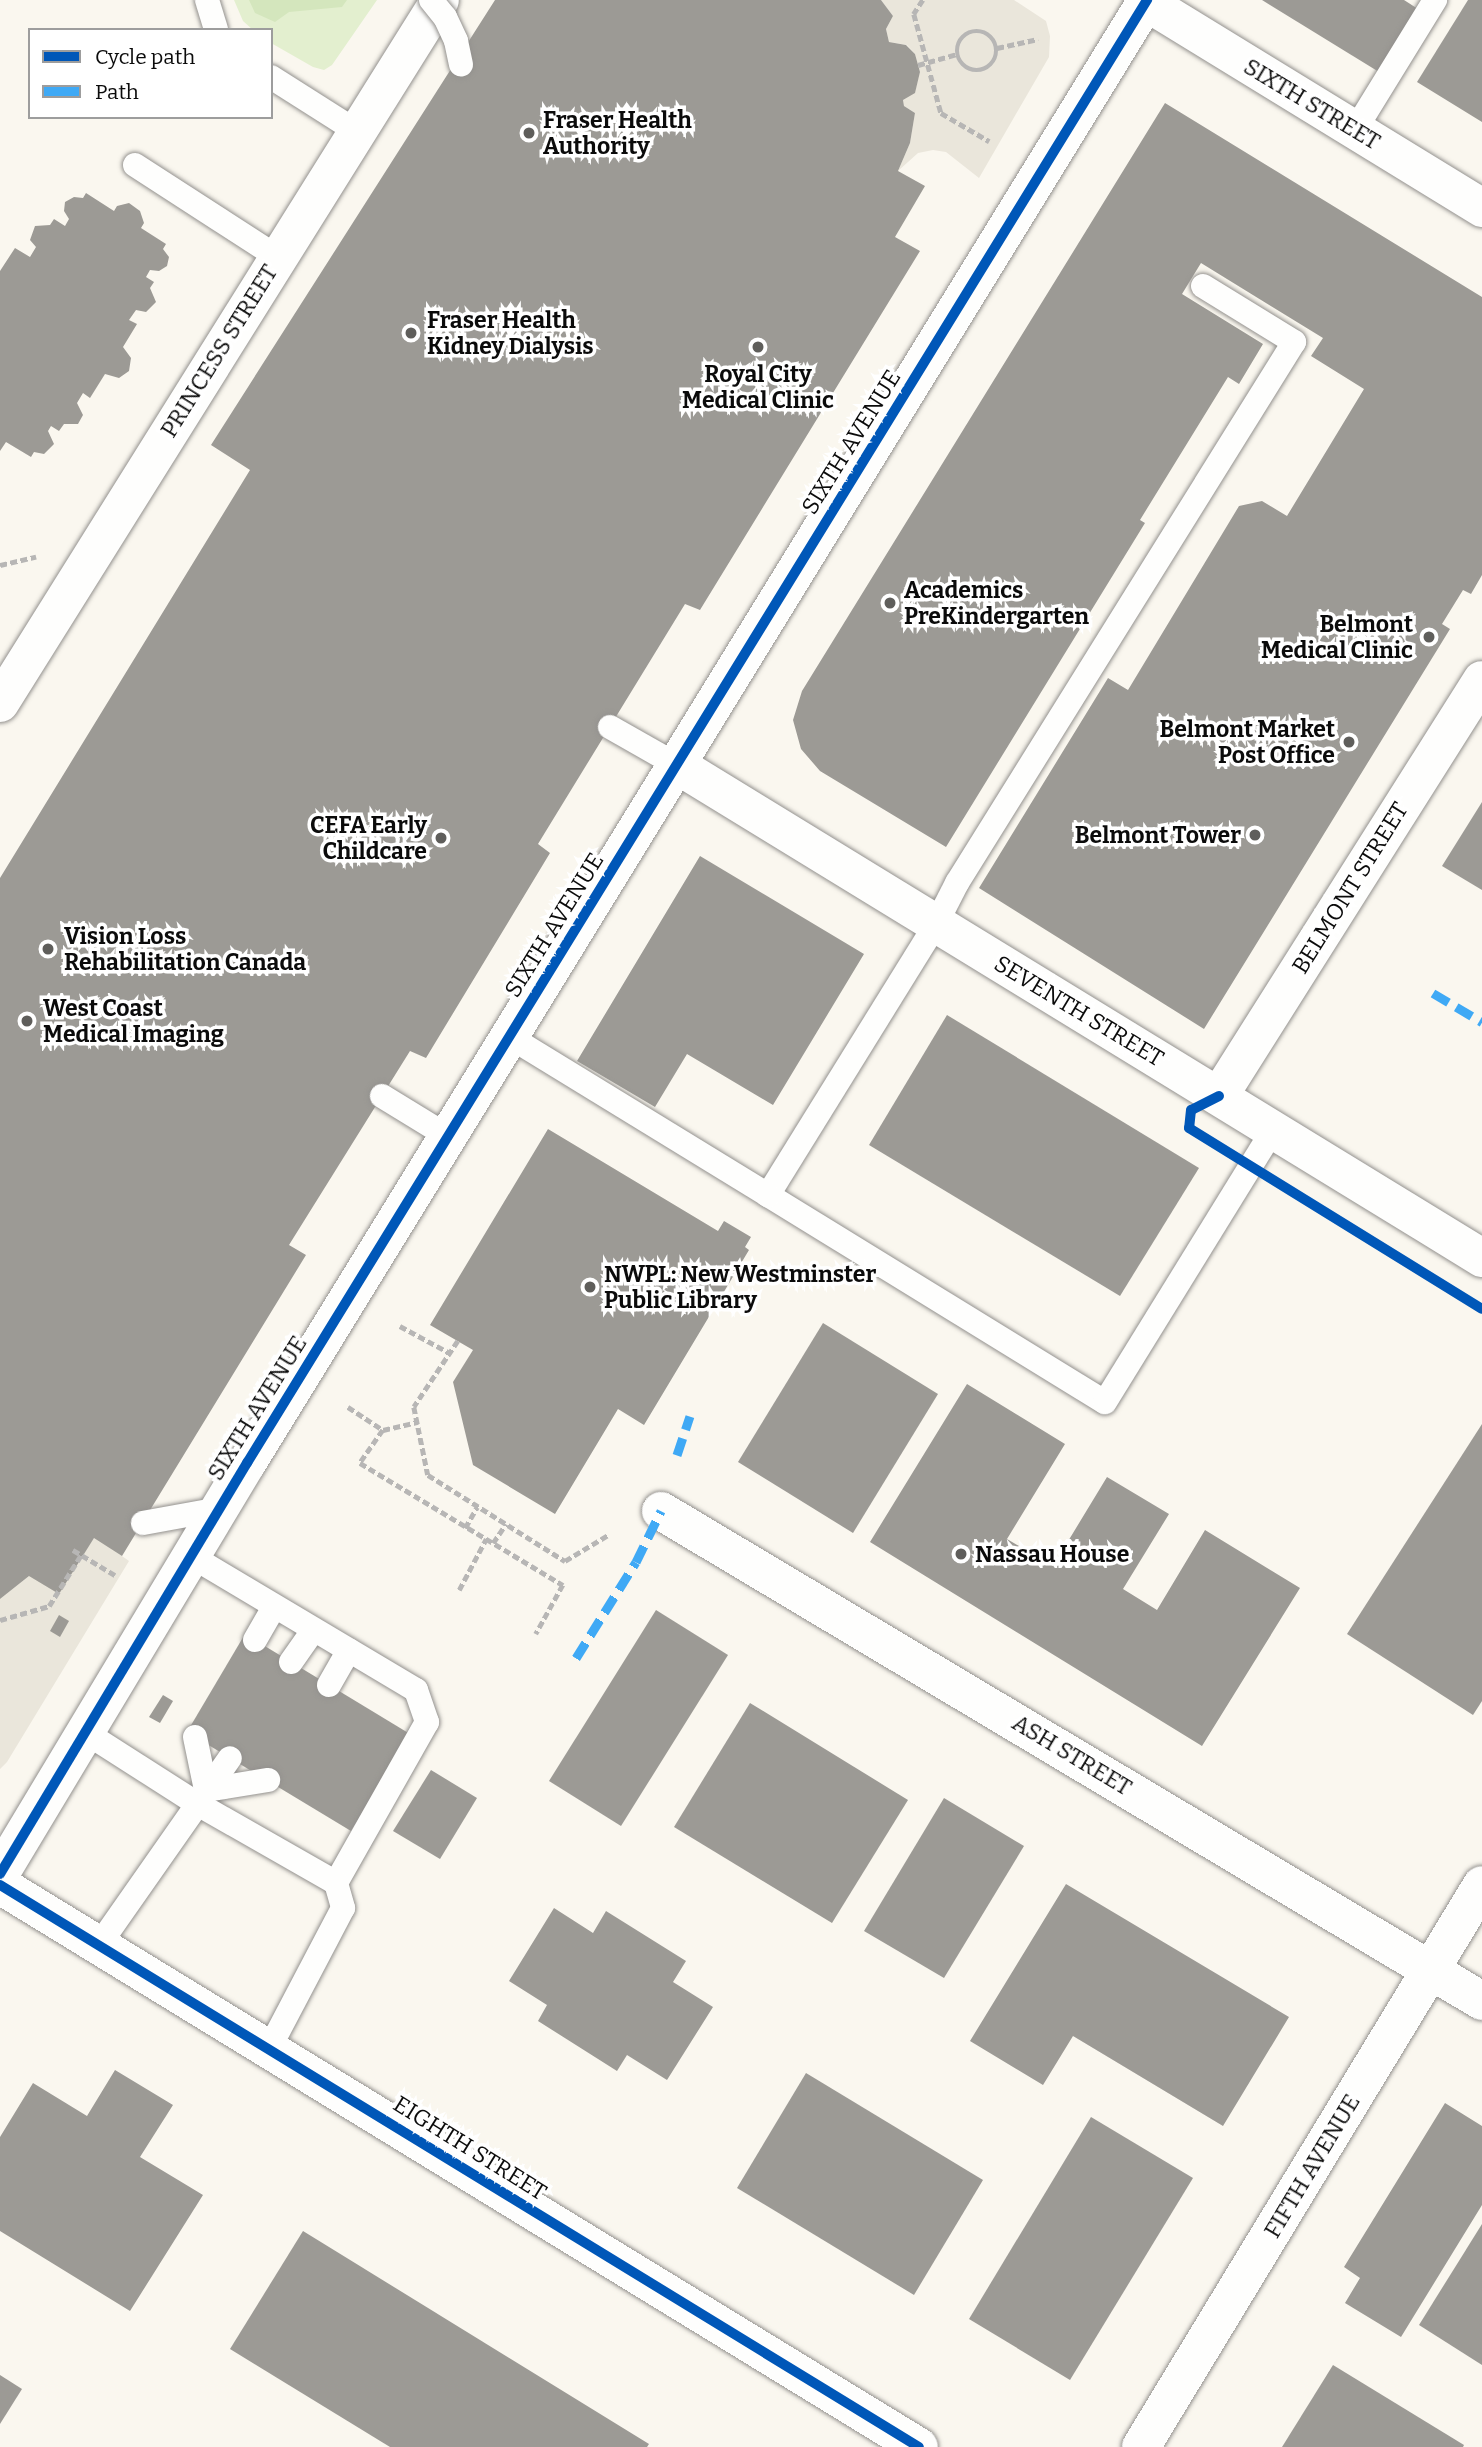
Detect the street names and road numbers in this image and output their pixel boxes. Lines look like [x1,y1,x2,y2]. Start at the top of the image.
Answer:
street label: SIXTH STREET [1239,53,1385,155]
street label: PRINCESS STREET [155,260,283,442]
street label: SIXTH AVENUE [796,365,906,519]
street label: BELMONT STREET [1286,797,1414,979]
street label: SIXTH AVENUE [499,848,609,1002]
street label: SEVENTH STREET [989,950,1169,1072]
street label: SIXTH AVENUE [202,1331,312,1485]
street label: ASH STREET [1007,1709,1137,1801]
street label: FIFTH AVENUE [1258,2089,1366,2243]
street label: EIGHTH STREET [388,2090,552,2206]

